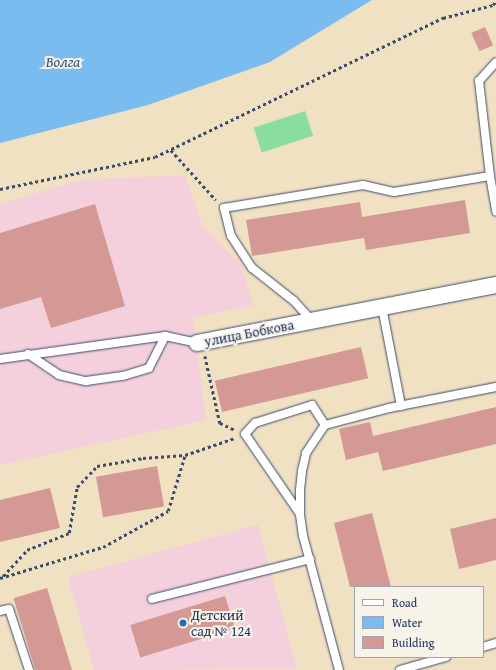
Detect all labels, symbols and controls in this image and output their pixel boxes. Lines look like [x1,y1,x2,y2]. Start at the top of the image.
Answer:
water label: Волга [46,53,80,71]
street label: улица Бобкова [203,316,295,350]
legend [354,586,484,658]
text: Road [392,594,417,611]
place label: Детский сад № 124 [191,607,251,640]
text: Water [392,614,422,631]
marker: Детский сад № 124 [178,618,188,628]
text: Building [392,634,435,651]

